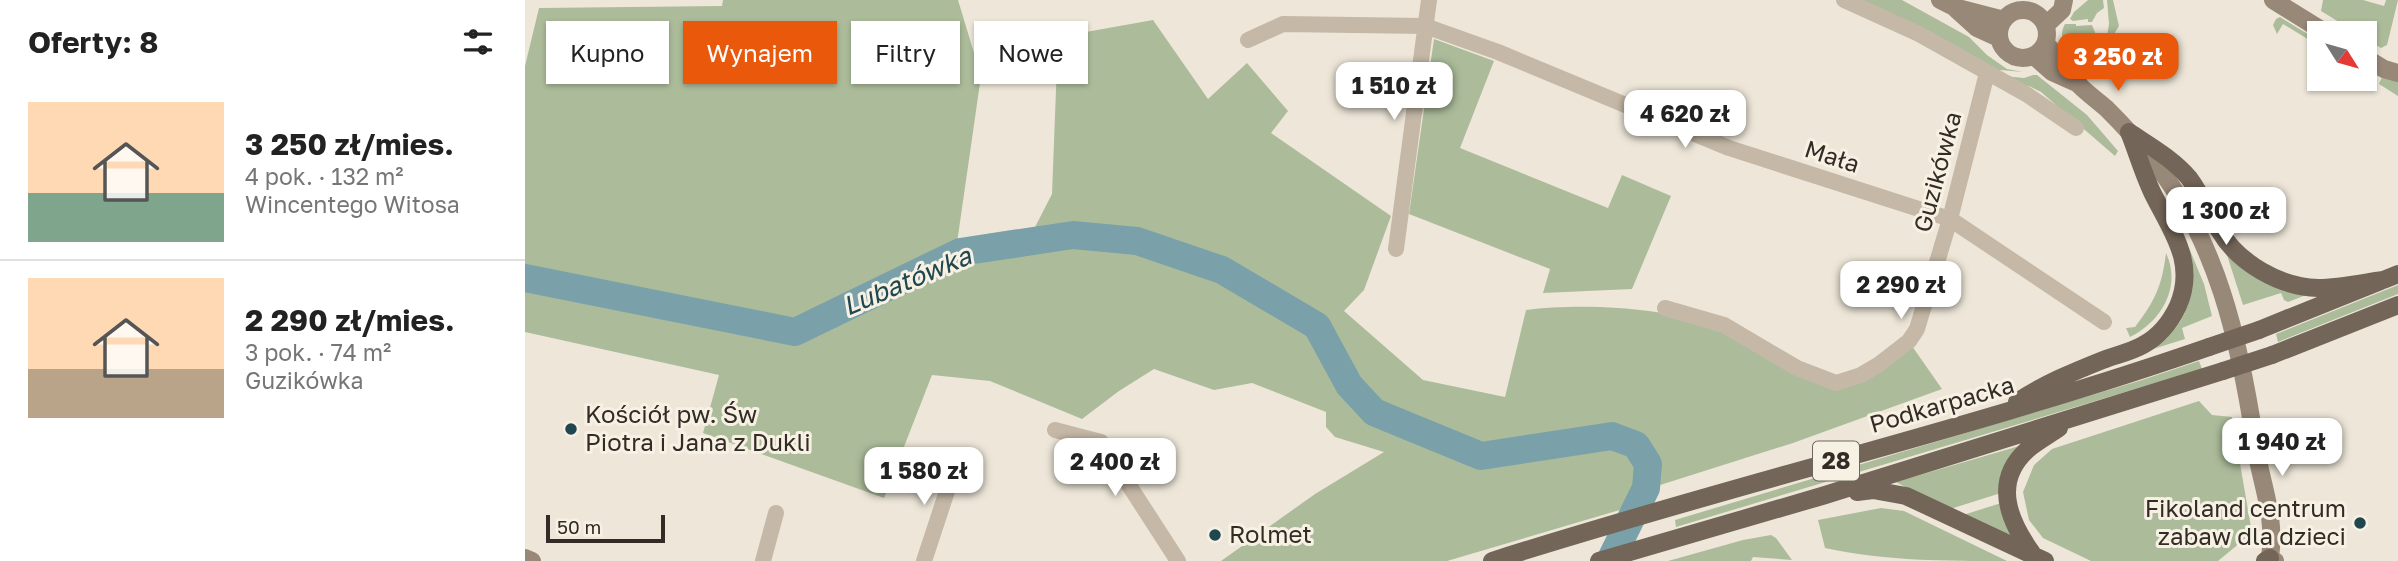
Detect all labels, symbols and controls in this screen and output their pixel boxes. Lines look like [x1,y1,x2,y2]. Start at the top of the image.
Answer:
chip: Kupno [546,21,669,84]
chip: Wynajem [683,21,837,84]
chip: Filtry [851,21,960,84]
chip: Nowe [974,21,1088,84]
north arrow [2307,21,2377,91]
map controls [2307,21,2377,91]
icon: filters [459,23,497,61]
text: Oferty: 8 [28,24,159,60]
pin: 3 250 zł [2046,34,2190,93]
text: 3 250 zł [2074,42,2162,70]
pin: 1 510 zł [1322,62,1466,122]
text: 1 510 zł [1352,71,1436,99]
pin: 4 620 zł [1613,90,1757,150]
text: 4 620 zł [1640,99,1730,127]
street label: Guzikówka [1907,108,1967,235]
text: 3 250 zł/mies. [245,126,454,162]
icon: home [84,130,168,214]
street label: Mała [1801,133,1864,178]
text: 4 pok. · 132 m² [245,162,404,190]
pin: 1 300 zł [2154,188,2298,247]
text: Wincentego Witosa [245,190,460,218]
text: 1 300 zł [2182,196,2270,224]
water label: Lubatówka [838,239,977,321]
pin: 2 290 zł [1829,262,1973,321]
text: 2 290 zł [1856,270,1946,298]
text: 2 290 zł/mies. [245,302,455,338]
icon: home [84,306,168,390]
text: 3 pok. · 74 m² [245,338,391,366]
text: Guzikówka [245,366,364,394]
street label: Podkarpacka [1866,369,2017,438]
place label: Kościół pw. Św Piotra i Jana z Dukli [585,399,811,456]
pin: 1 940 zł [2210,419,2354,478]
marker: Kościół pw. Św Piotra i Jana z Dukli [563,421,579,437]
text: 1 940 zł [2238,427,2326,455]
pin: 2 400 zł [1043,438,1187,498]
road number: 28 [1813,442,1859,481]
text: 2 400 zł [1070,447,1160,475]
pin: 1 580 zł [852,448,996,507]
text: 1 580 zł [880,456,968,484]
place label: Fikoland centrum zabaw dla dzieci [2145,493,2346,550]
scale bar [546,512,665,544]
text: 50 m [557,515,601,538]
marker: Fikoland centrum zabaw dla dzieci [2352,515,2368,531]
place label: Rolmet [1229,519,1312,548]
marker: Rolmet [1207,527,1223,543]

